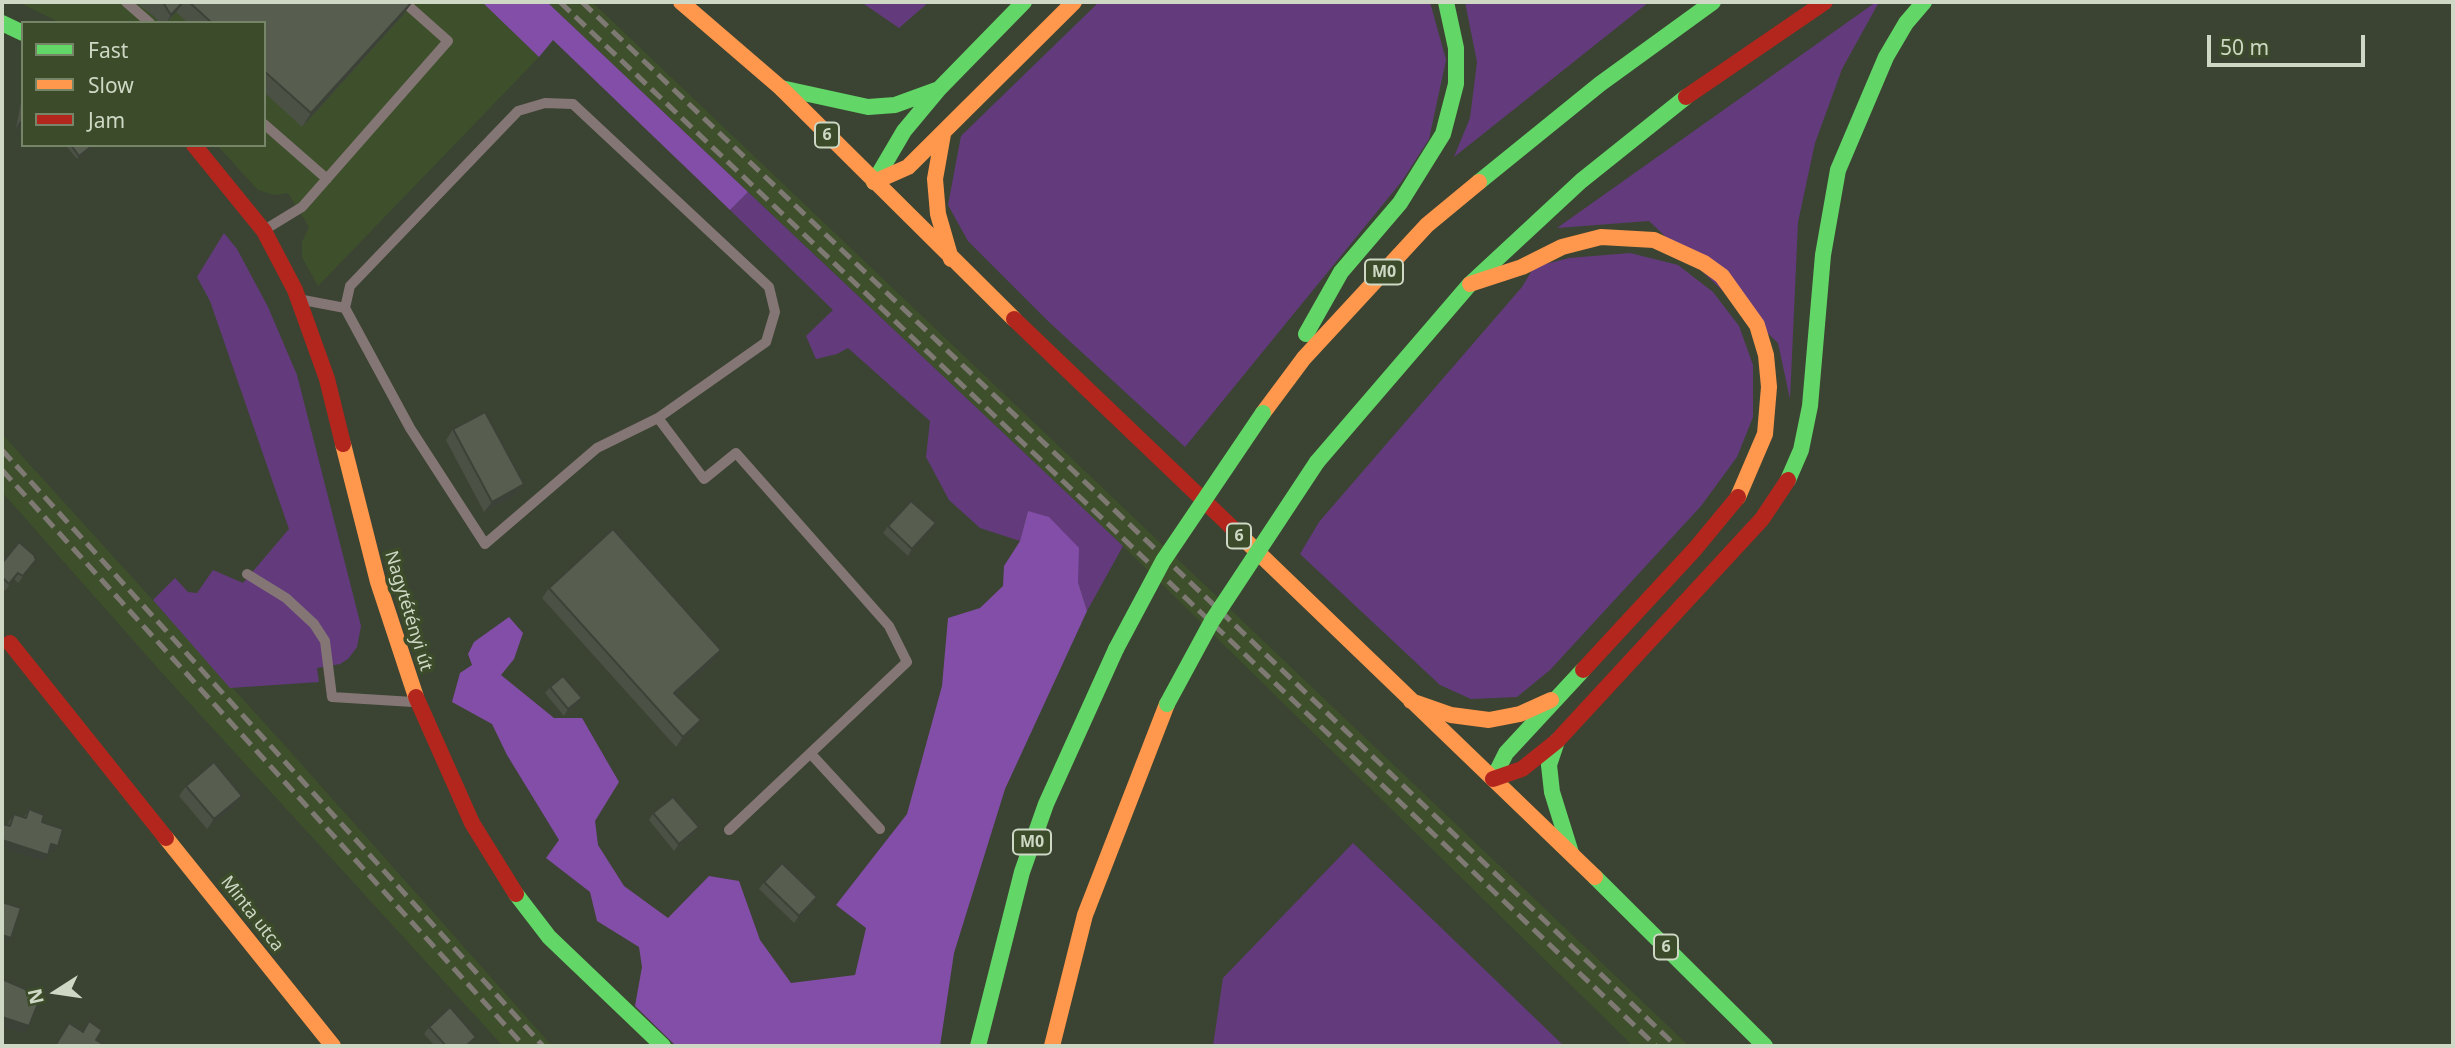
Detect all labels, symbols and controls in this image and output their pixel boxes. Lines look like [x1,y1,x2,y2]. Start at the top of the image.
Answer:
legend [21,21,266,147]
scale bar [2210,21,2368,65]
text: 50 m [2220,33,2269,61]
text: Fast [88,36,128,64]
text: Slow [88,71,134,99]
text: Jam [88,106,125,134]
road number: 6 [815,122,839,148]
road number: M0 [1365,260,1403,284]
road number: 6 [1227,524,1251,548]
street label: Nagytétényi út [379,548,437,674]
road number: M0 [1013,830,1051,855]
street label: Minta utca [216,872,288,956]
road number: 6 [1654,934,1678,959]
north arrow [21,957,91,1027]
text: N [21,986,50,1007]

